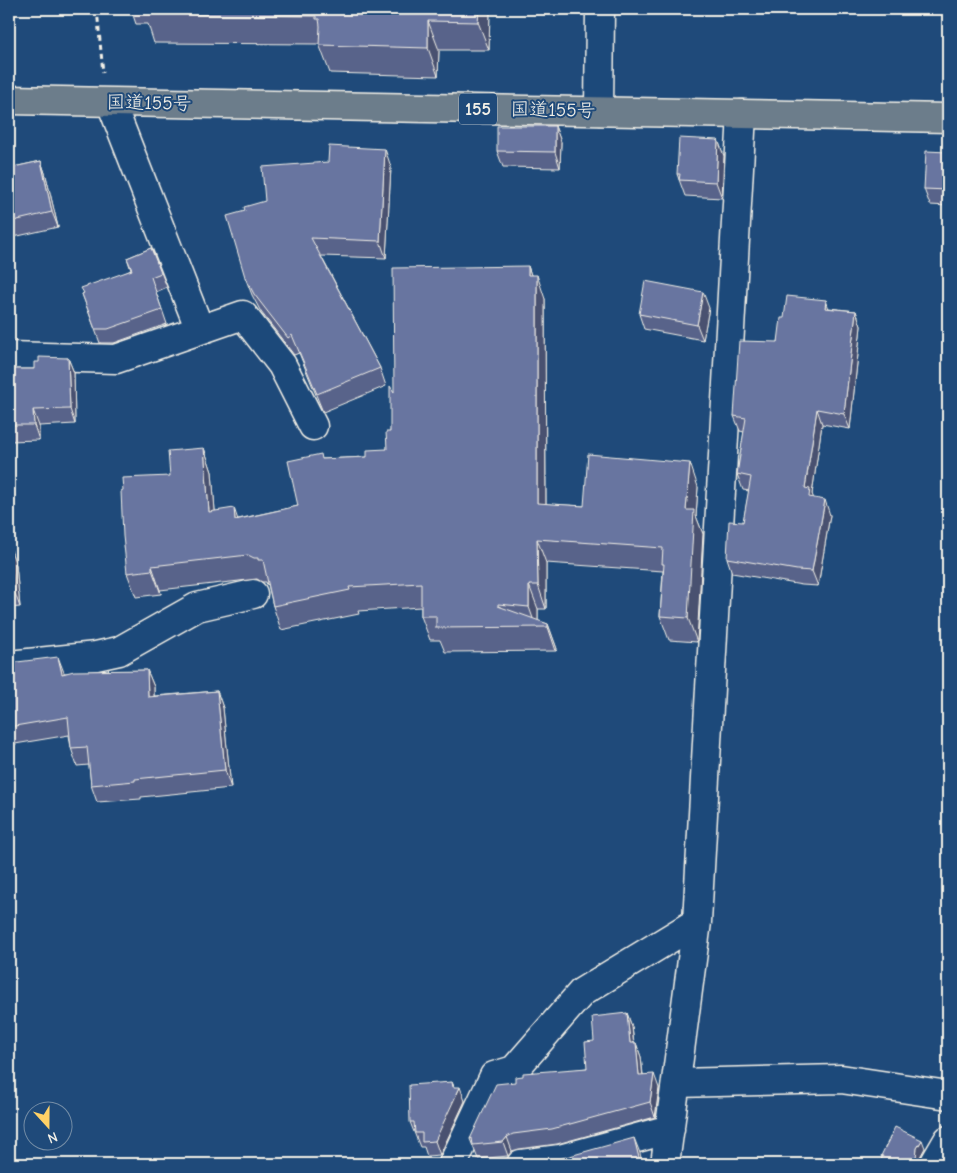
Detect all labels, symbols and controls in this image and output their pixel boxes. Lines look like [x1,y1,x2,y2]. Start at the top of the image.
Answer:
street label: 国道155号 [106,91,192,115]
road number: 155 [459,94,497,125]
street label: 国道155号 [510,98,596,122]
north arrow [22,1100,72,1150]
text: N [45,1128,60,1147]

